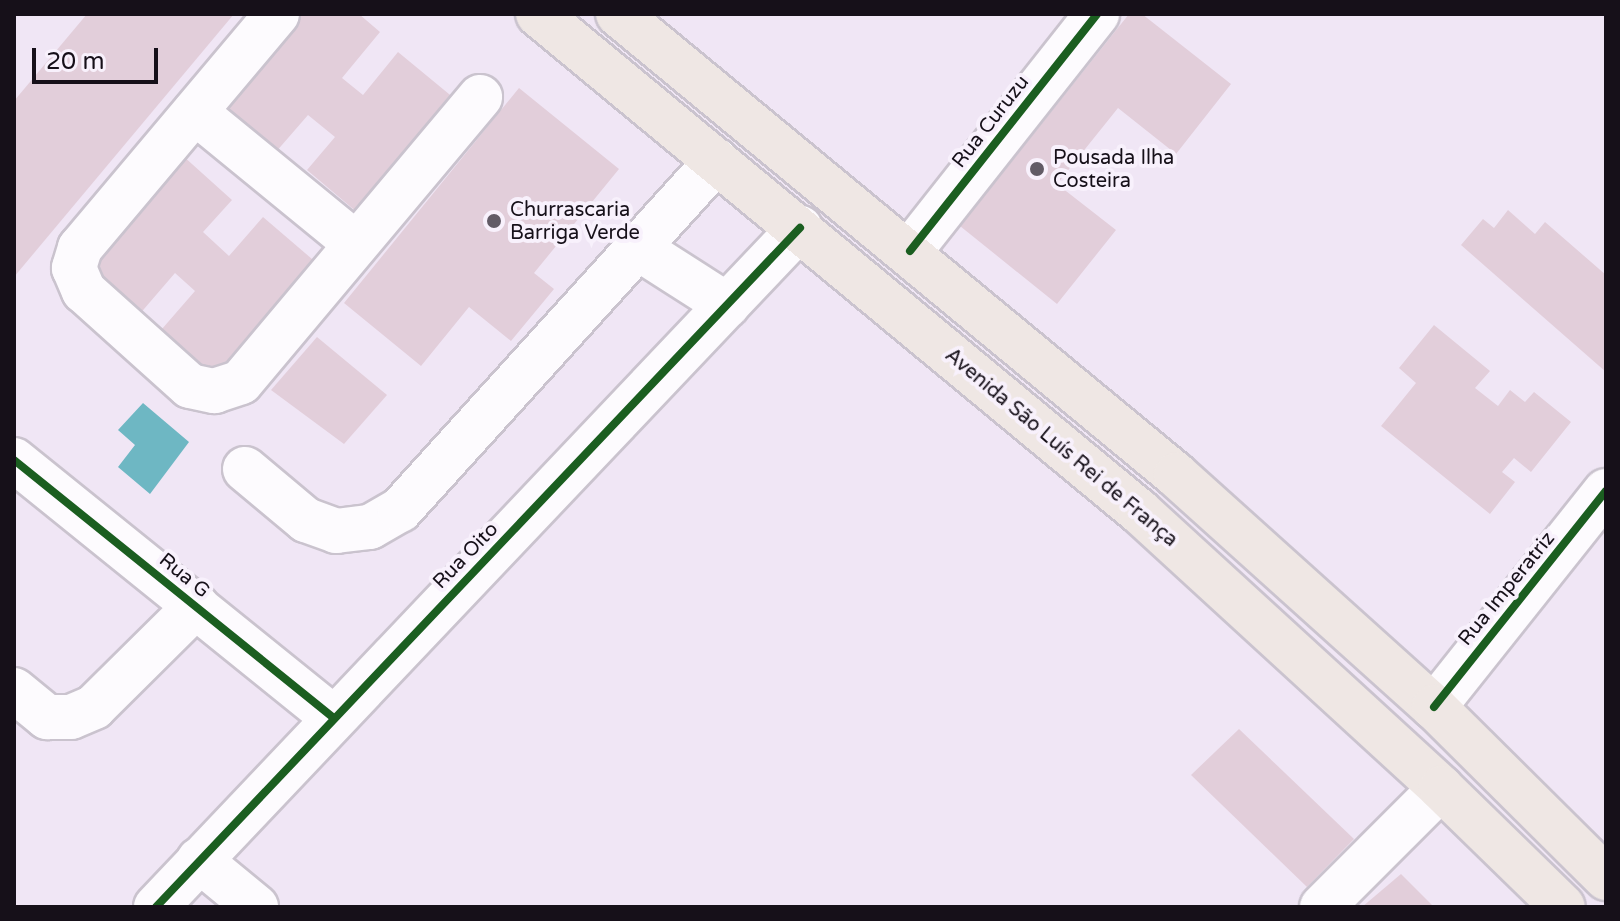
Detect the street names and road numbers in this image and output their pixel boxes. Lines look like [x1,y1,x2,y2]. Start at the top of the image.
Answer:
street label: Rua Curuzu [947,71,1035,173]
street label: Avenida São Luís Rei de França [940,344,1182,552]
street label: Rua Oito [428,518,504,594]
street label: Rua Imperatriz [1454,527,1560,651]
street label: Rua G [154,548,214,604]

